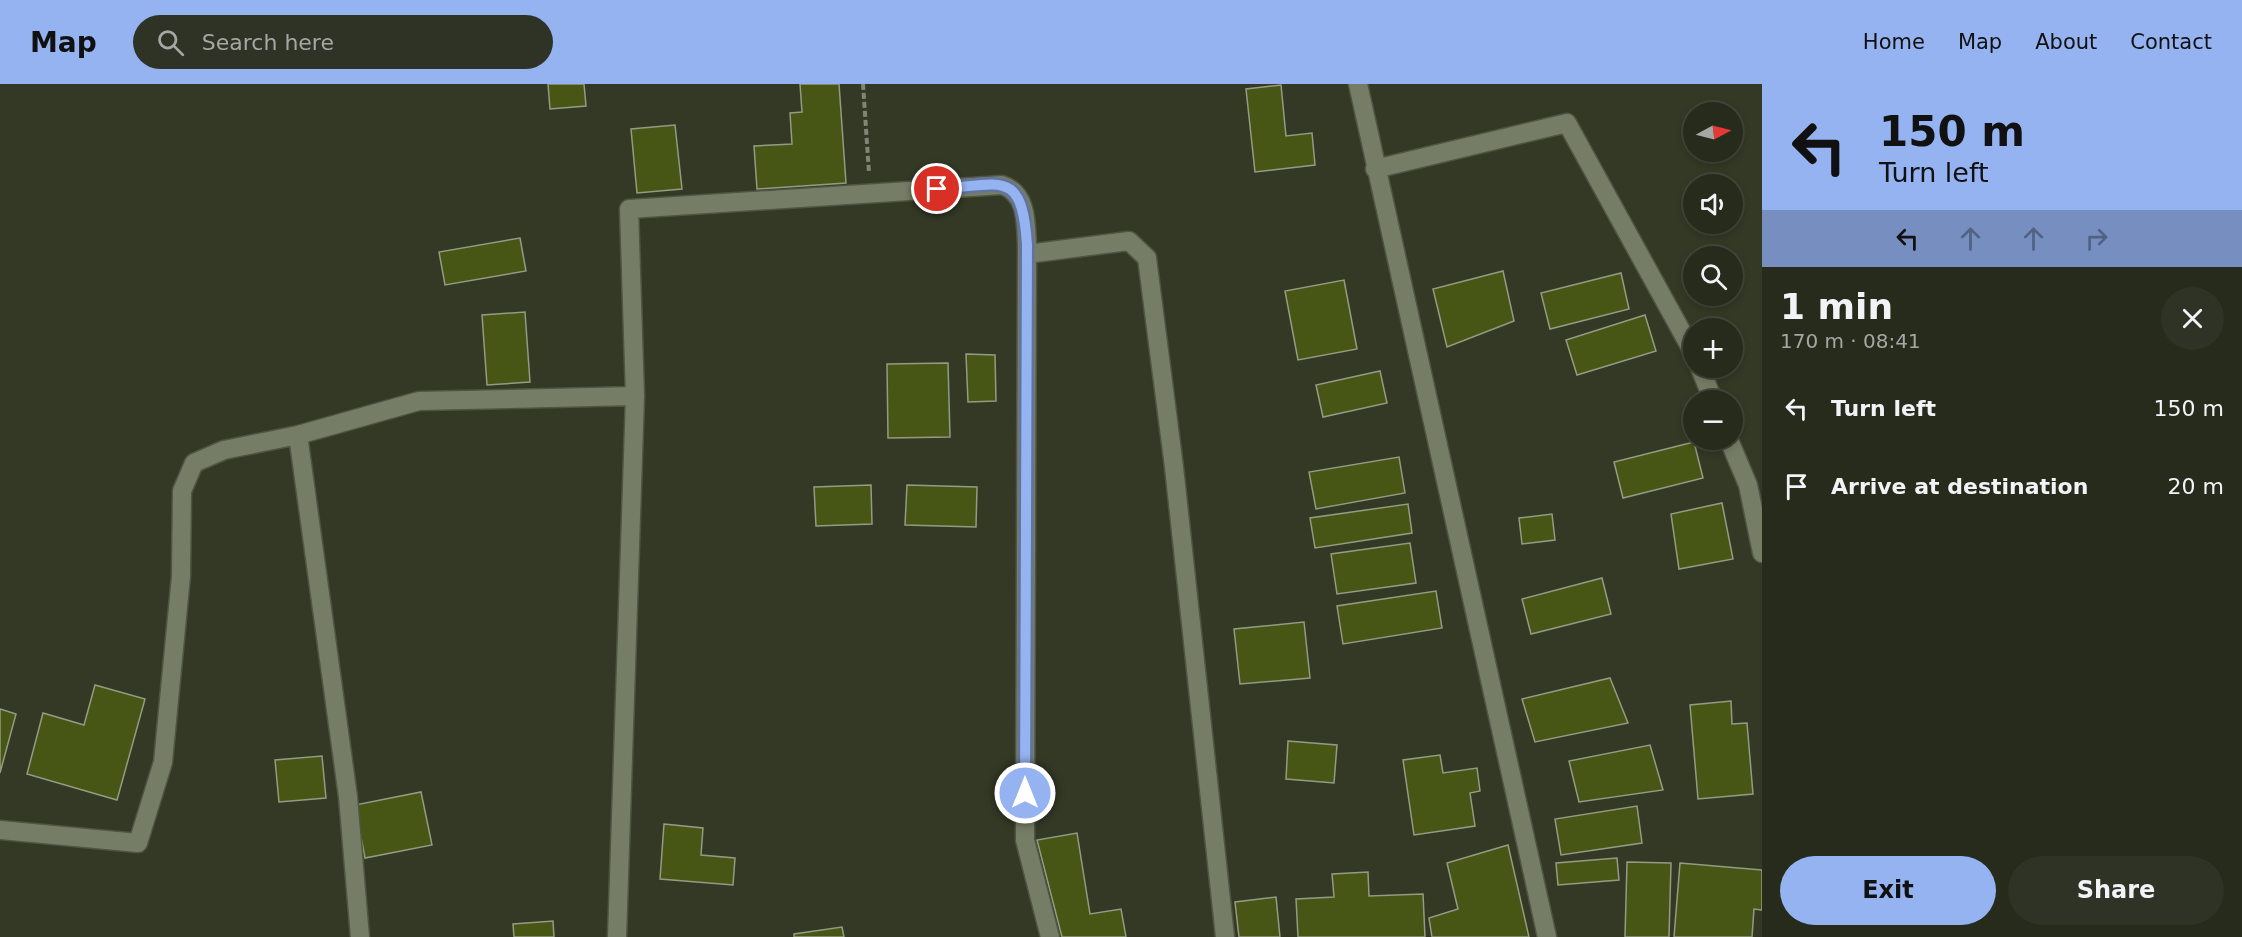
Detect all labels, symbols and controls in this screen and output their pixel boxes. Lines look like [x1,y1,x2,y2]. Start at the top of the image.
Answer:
search box [133,15,553,69]
text: Map [30,26,97,59]
icon: search [154,26,187,59]
text: Search here [202,30,334,55]
text: Home [1863,30,1925,54]
text: Map [1958,30,2002,54]
text: About [2035,30,2097,54]
text: Contact [2130,30,2212,54]
north arrow [1683,102,1743,162]
map controls [1683,102,1743,450]
text: 150 m [1879,107,2025,156]
icon: left [1780,108,1858,186]
text: Turn left [1879,157,1989,188]
pin [911,163,962,214]
icon: arrive [920,172,953,205]
button: sound [1683,174,1743,234]
icon: left [1891,222,1924,255]
icon: ahead [1954,222,1987,255]
icon: ahead [2017,222,2050,255]
icon: right [2080,222,2113,255]
button: search [1683,246,1743,306]
text: 1 min [1780,286,1893,327]
button: close [2161,287,2224,350]
button: + [1683,318,1743,378]
text: 170 m · 08:41 [1780,329,1921,353]
button: − [1683,390,1743,450]
icon: left [1780,392,1813,425]
text: Turn left [1831,396,1936,421]
text: 150 m [2154,396,2224,421]
icon: arrive [1780,470,1813,503]
text: Arrive at destination [1831,474,2088,499]
text: 20 m [2168,474,2224,499]
position arrow [993,761,1057,825]
button: Exit [1780,856,1996,925]
button: Share [2008,856,2224,925]

